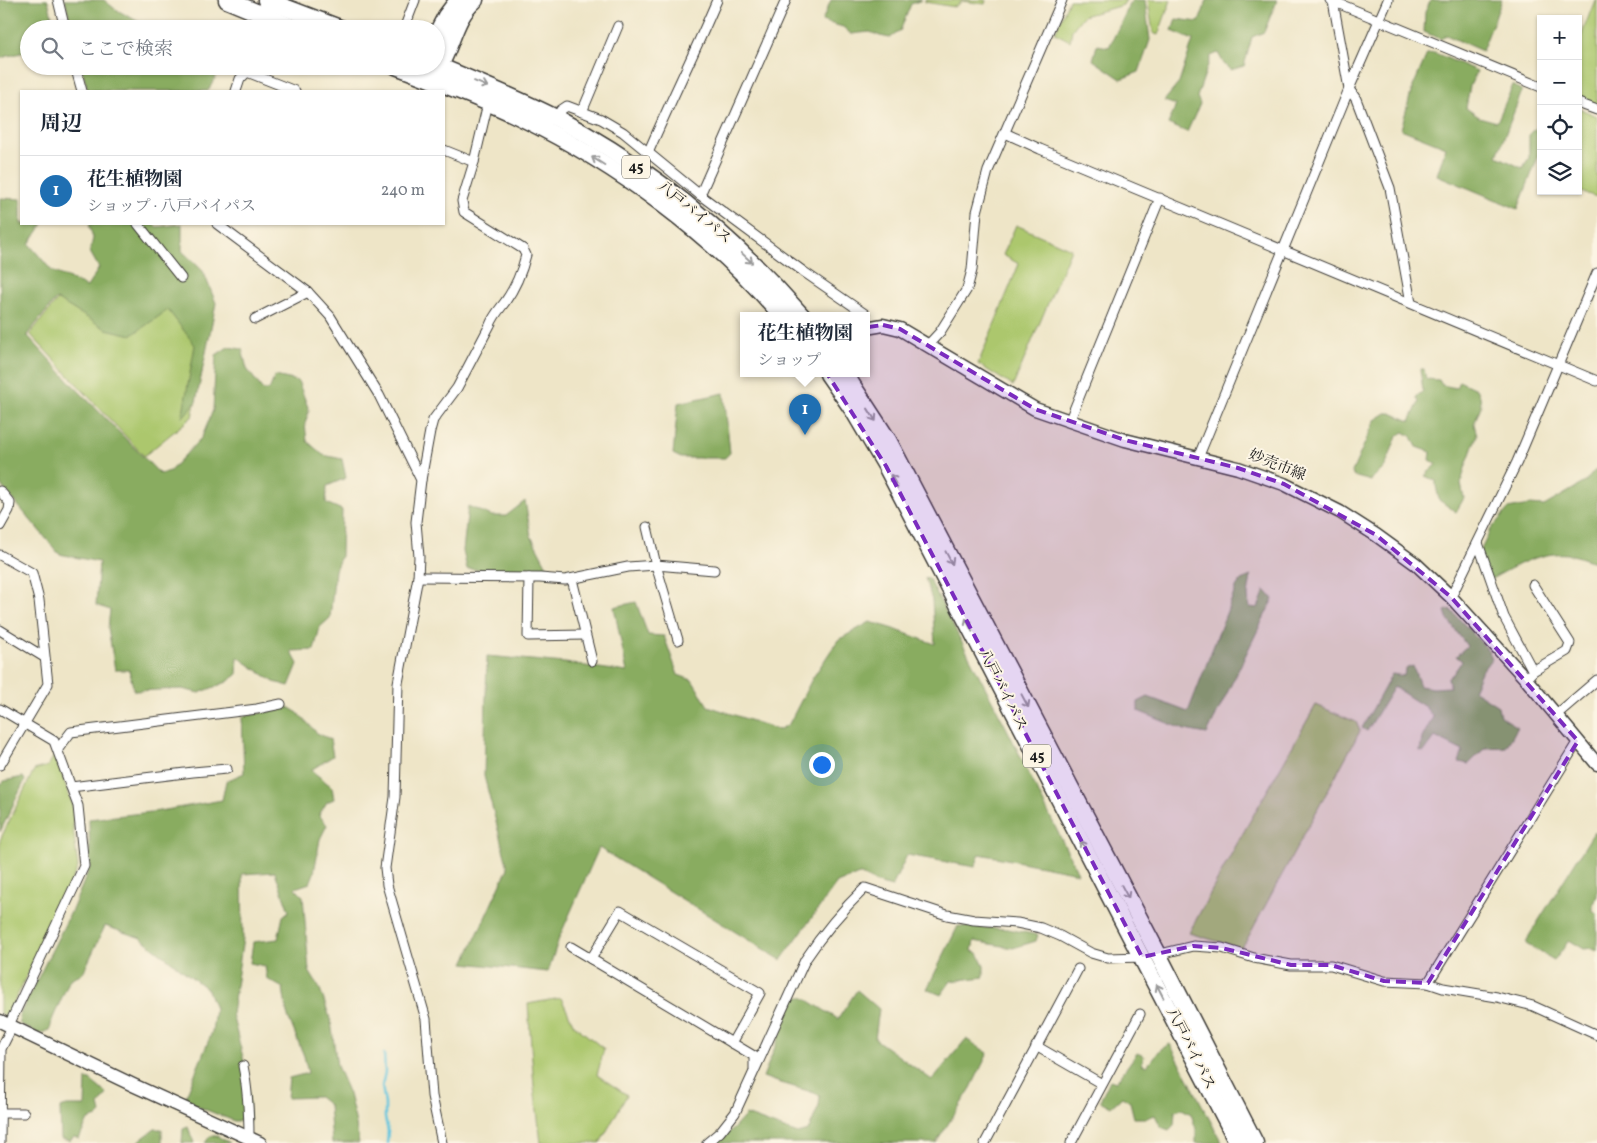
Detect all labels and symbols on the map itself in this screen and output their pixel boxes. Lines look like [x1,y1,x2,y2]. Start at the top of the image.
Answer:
one-way arrow [473,79,488,89]
one-way arrow [592,156,606,166]
road number: 45 [622,156,650,178]
street label: 八戸バイパス [653,177,735,249]
one-way arrow [741,252,754,264]
pin: 1 [789,394,821,435]
one-way arrow [867,407,877,421]
street label: 妙売市線 [1245,445,1309,487]
one-way arrow [889,474,898,489]
one-way arrow [944,550,954,565]
one-way arrow [964,618,973,633]
street label: 八戸バイパス [972,645,1032,735]
one-way arrow [1020,694,1030,709]
road number: 45 [1023,744,1051,768]
your location [809,752,835,778]
one-way arrow [1079,840,1088,855]
one-way arrow [1120,884,1130,899]
one-way arrow [1155,984,1164,999]
street label: 八戸バイパス [1160,1004,1220,1094]

